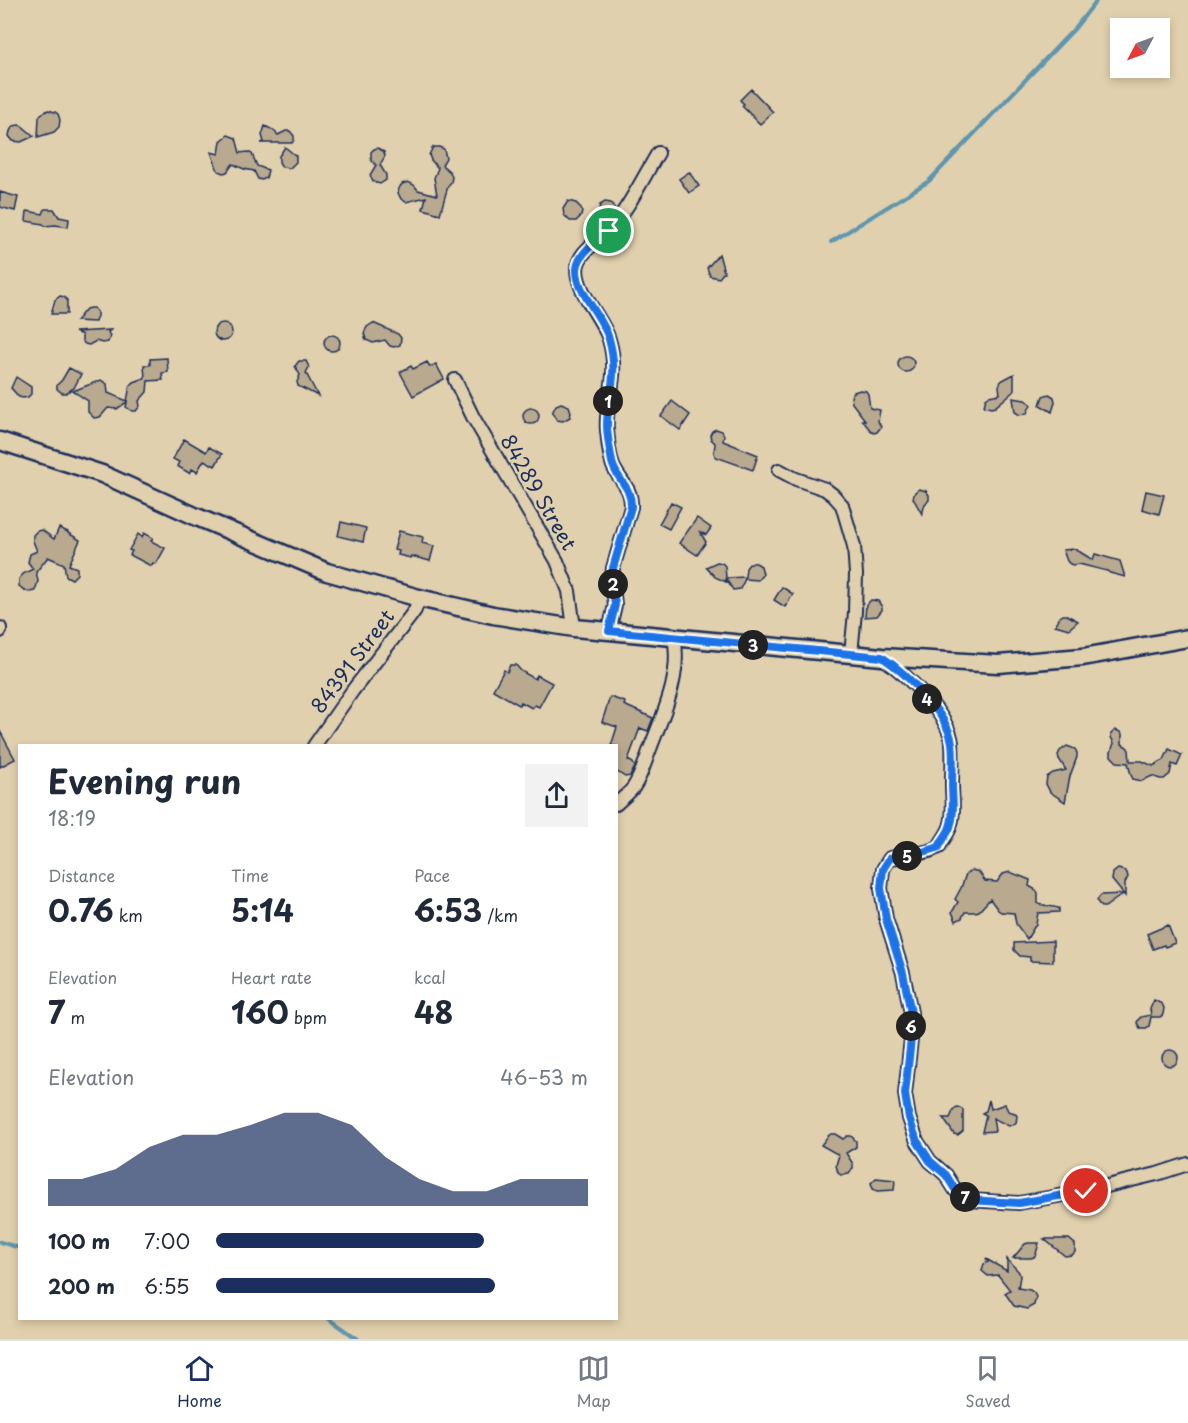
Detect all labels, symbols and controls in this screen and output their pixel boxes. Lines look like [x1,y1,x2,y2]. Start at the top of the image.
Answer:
north arrow [1110,18,1170,78]
map controls [1110,18,1170,78]
pin [583,205,634,256]
icon: arrive [592,214,625,247]
pin: 1 [593,386,623,416]
text: 1 [604,389,612,413]
street label: 84289 Street [494,428,584,556]
pin: 2 [598,569,628,599]
text: 2 [607,572,619,596]
street label: 84391 Street [303,603,401,719]
pin: 3 [738,630,768,660]
text: 3 [748,633,758,657]
pin: 4 [912,684,942,714]
text: 4 [922,687,932,711]
text: Evening run [48,755,241,805]
button: share [525,764,588,827]
text: 18:19 [48,803,96,833]
pin: 5 [892,841,922,871]
text: 5 [902,844,912,868]
text: Distance [48,863,115,887]
text: Time [231,863,269,887]
text: Pace [414,863,450,887]
text: 0.76 [48,887,114,932]
text: 5:14 [231,887,294,932]
text: 6:53 [414,887,482,932]
text: km [114,903,143,927]
text: /km [482,903,518,927]
text: Elevation [48,965,117,989]
text: Heart rate [231,965,312,989]
text: kcal [414,965,446,989]
text: 7 [48,989,65,1034]
text: 160 [231,989,289,1034]
text: 48 [414,989,453,1034]
text: m [65,1005,85,1029]
text: bpm [289,1005,327,1029]
pin: 6 [896,1011,926,1041]
text: 6 [905,1014,917,1038]
text: Elevation [48,1062,134,1092]
text: 46–53 m [500,1062,588,1092]
pin [1060,1165,1111,1216]
icon: check [1069,1174,1102,1207]
pin: 7 [950,1182,980,1212]
text: 7 [960,1185,970,1209]
text: 100 m [48,1226,110,1256]
text: 7:00 [144,1226,190,1256]
text: 200 m [48,1271,115,1301]
text: 6:55 [144,1271,189,1301]
tab: Home [177,1352,222,1412]
tab: Map [576,1352,611,1412]
tab: Saved [965,1352,1011,1412]

